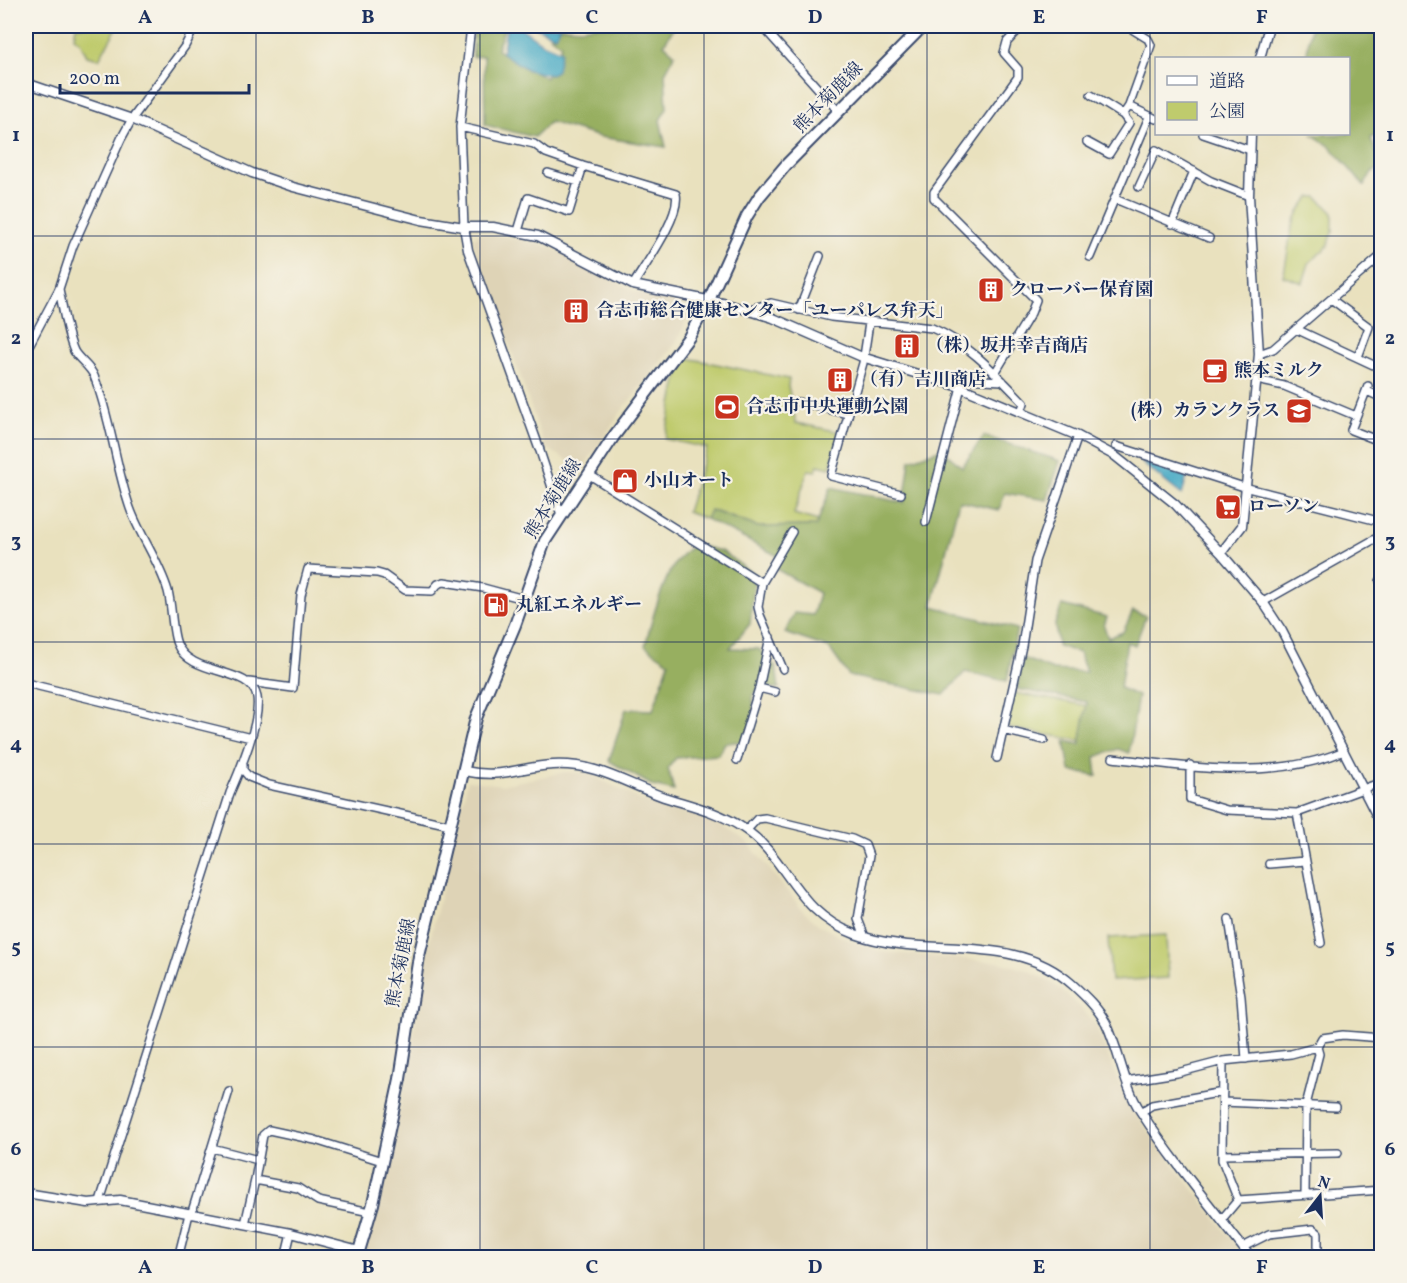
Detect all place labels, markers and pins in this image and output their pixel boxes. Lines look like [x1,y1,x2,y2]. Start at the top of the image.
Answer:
building icon: クローバー保育園 [976,275,1006,305]
place label: クローバー保育園 [1010,278,1153,303]
building icon: 合志市総合健康センター「ユーパレス弁天」 [561,296,591,326]
place label: 合志市総合健康センター「ユーパレス弁天」 [596,299,954,324]
building icon: （株）坂井幸吉商店 [892,331,922,361]
place label: （株）坂井幸吉商店 [926,334,1088,359]
cafe icon: 熊本ミルク [1200,356,1230,386]
place label: 熊本ミルク [1234,359,1324,384]
building icon: （有）吉川商店 [825,365,855,395]
place label: （有）吉川商店 [860,368,986,393]
sports icon: 合志市中央運動公園 [712,392,742,422]
place label: 合志市中央運動公園 [746,395,908,420]
school or university icon: (株）カランクラス [1284,396,1314,426]
place label: (株）カランクラス [1131,399,1280,424]
shop icon: 小山オート [610,466,640,496]
place label: 小山オート [644,469,734,494]
supermarket icon: ローソン [1213,492,1243,522]
place label: ローソン [1248,495,1319,520]
fuel station icon: 丸紅エネルギー [481,590,511,620]
place label: 丸紅エネルギー [516,593,642,618]

